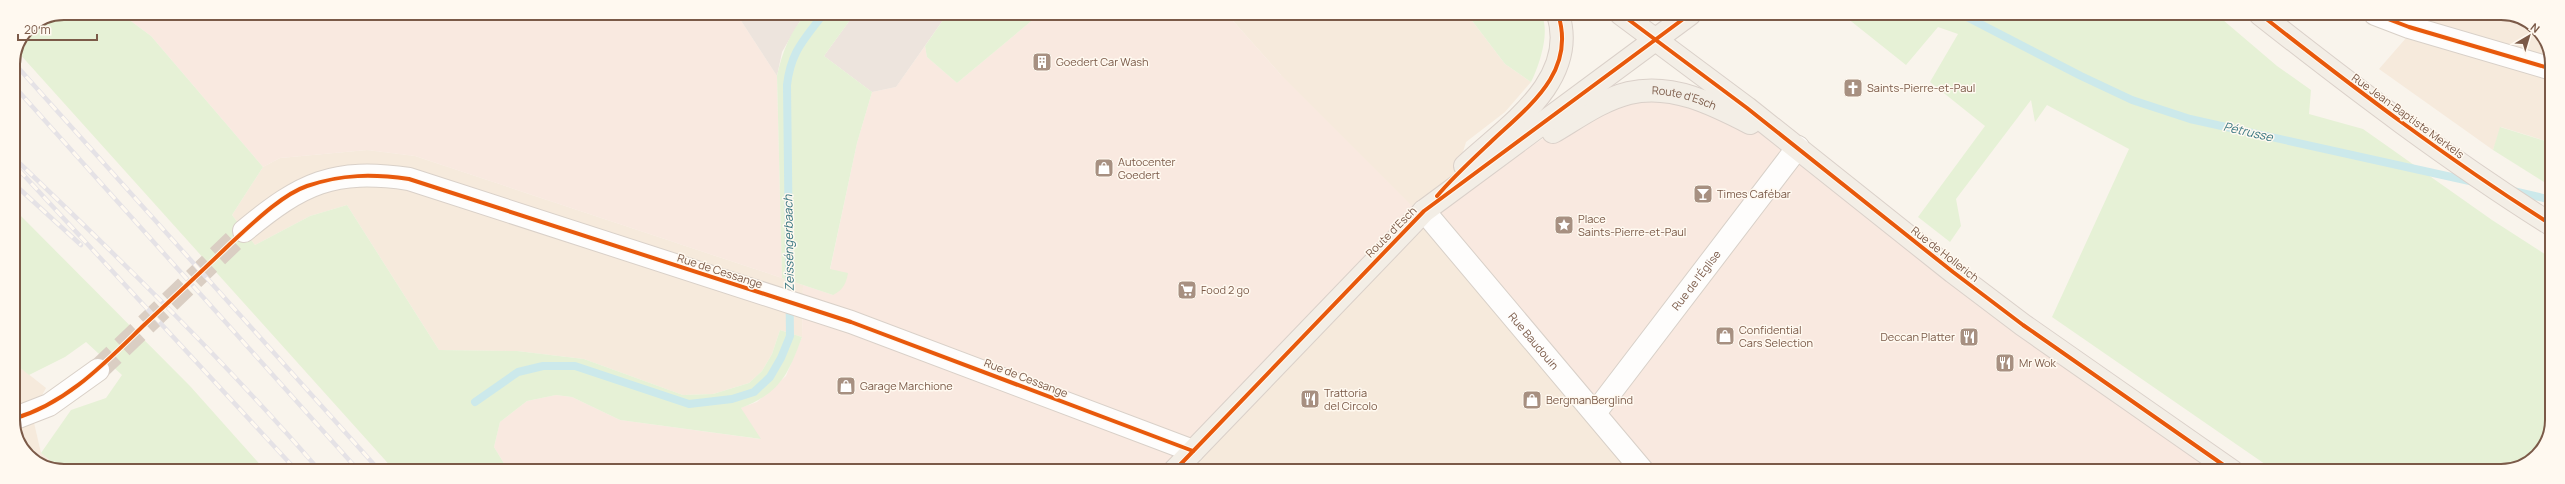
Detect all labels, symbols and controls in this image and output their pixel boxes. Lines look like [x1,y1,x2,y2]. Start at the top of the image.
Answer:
scale bar [18,16,97,42]
north arrow [2509,16,2549,56]
text: N [2528,19,2543,36]
text: 20 m [24,21,51,38]
building icon: Goedert Car Wash [1031,51,1053,73]
place label: Goedert Car Wash [1056,54,1149,69]
street label: Rue Jean-Baptiste Merkels [2349,70,2468,162]
church icon: Saints-Pierre-et-Paul [1842,77,1864,99]
place label: Saints-Pierre-et-Paul [1867,80,1975,95]
street label: Route d'Esch [1652,82,1719,113]
water label: Pétrusse [2222,118,2275,146]
place label: Autocenter Goedert [1118,154,1176,182]
shop icon: Autocenter Goedert [1093,157,1115,179]
bar icon: Times Cafébar [1692,183,1714,205]
place label: Times Cafébar [1717,186,1791,201]
water label: Zeisséngerbaach [779,194,798,291]
street label: Route d'Esch [1362,203,1419,260]
place label: Place Saints-Pierre-et-Paul [1578,211,1686,239]
place icon: Place Saints-Pierre-et-Paul [1553,214,1575,236]
street label: Rue de Hollerich [1908,222,1982,285]
street label: Rue de l'Église [1668,246,1724,313]
street label: Rue de Cessange [676,250,765,292]
supermarket icon: Food 2 go [1176,279,1198,301]
place label: Food 2 go [1201,282,1250,297]
street label: Rue Baudouin [1506,309,1562,372]
place label: Confidential Cars Selection [1739,322,1813,350]
shop icon: Confidential Cars Selection [1714,325,1736,347]
restaurant icon: Deccan Platter [1958,326,1980,348]
place label: Deccan Platter [1880,329,1955,344]
restaurant icon: Mr Wok [1994,352,2016,374]
street label: Rue de Cessange [982,355,1071,401]
place label: Mr Wok [2019,355,2057,370]
shop icon: Garage Marchione [835,375,857,397]
place label: Garage Marchione [860,378,953,393]
place label: Trattoria del Circolo [1324,385,1378,413]
restaurant icon: Trattoria del Circolo [1299,388,1321,410]
shop icon: BergmanBerglind [1521,389,1543,411]
place label: BergmanBerglind [1546,392,1633,407]

